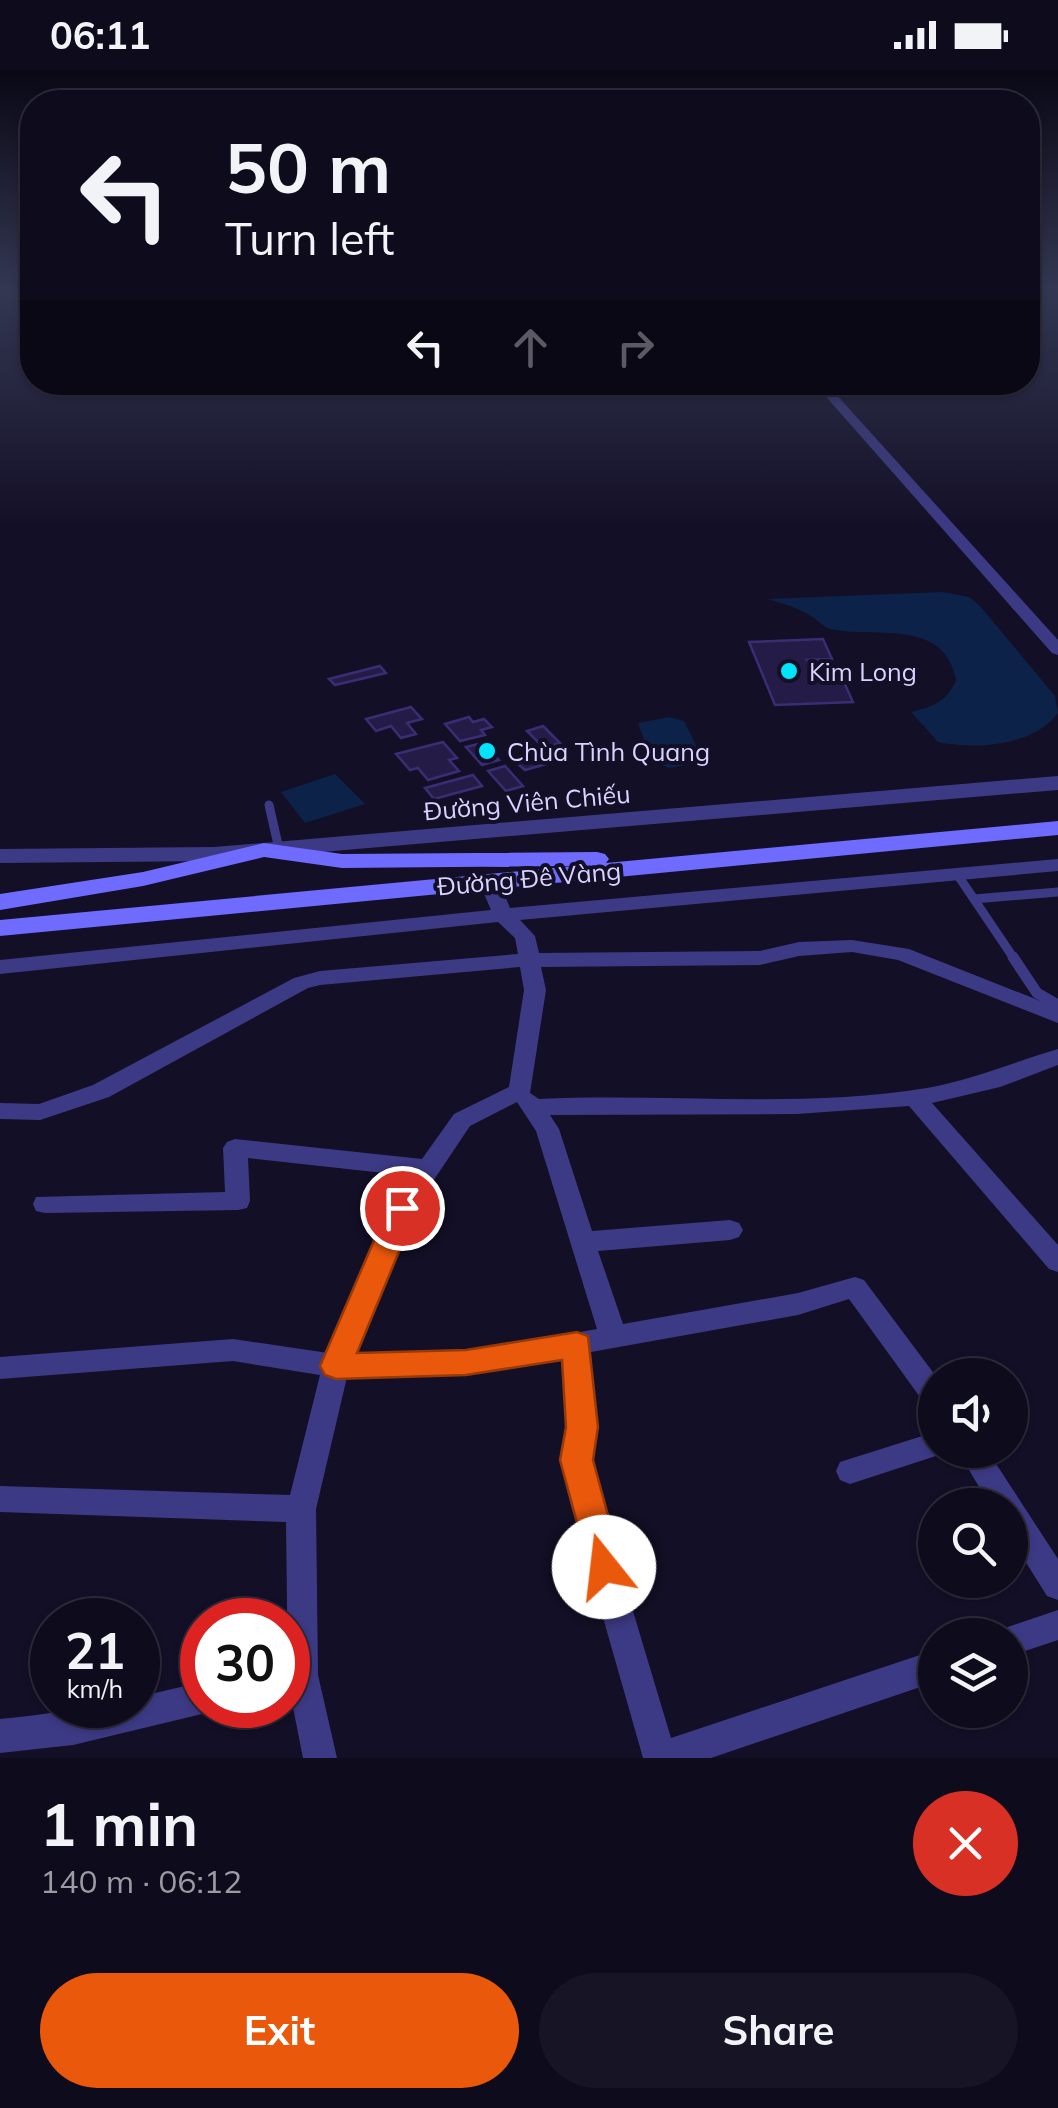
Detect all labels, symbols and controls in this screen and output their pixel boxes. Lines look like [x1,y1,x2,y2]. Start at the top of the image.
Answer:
text: 06:11 [50,11,151,59]
text: 50 m [225,123,391,211]
icon: left [60,130,190,260]
text: Turn left [225,210,394,266]
icon: left [398,320,453,375]
icon: ahead [503,320,558,375]
icon: right [608,320,663,375]
place label: Kim Long [809,656,917,687]
marker: Kim Long [778,660,800,682]
place label: Chùa Tình Quang [507,736,710,767]
marker: Chùa Tình Quang [476,740,498,762]
street label: Đường Viên Chiếu [422,778,632,826]
street label: Đường Đê Vàng [436,855,622,901]
pin [360,1166,445,1251]
icon: arrive [375,1181,430,1236]
map controls [918,1358,1028,1728]
button: sound [918,1358,1028,1468]
button: search [918,1488,1028,1598]
position arrow [552,1515,656,1619]
speed limit sign: 30 [180,1598,310,1728]
button: layers [918,1618,1028,1728]
text: 21 [65,1619,125,1682]
text: km/h [67,1673,123,1704]
text: 1 min [40,1786,198,1861]
button: close [913,1791,1018,1896]
text: 140 m · 06:12 [40,1861,242,1901]
button: Exit [40,1973,519,2088]
button: Share [539,1973,1018,2088]

